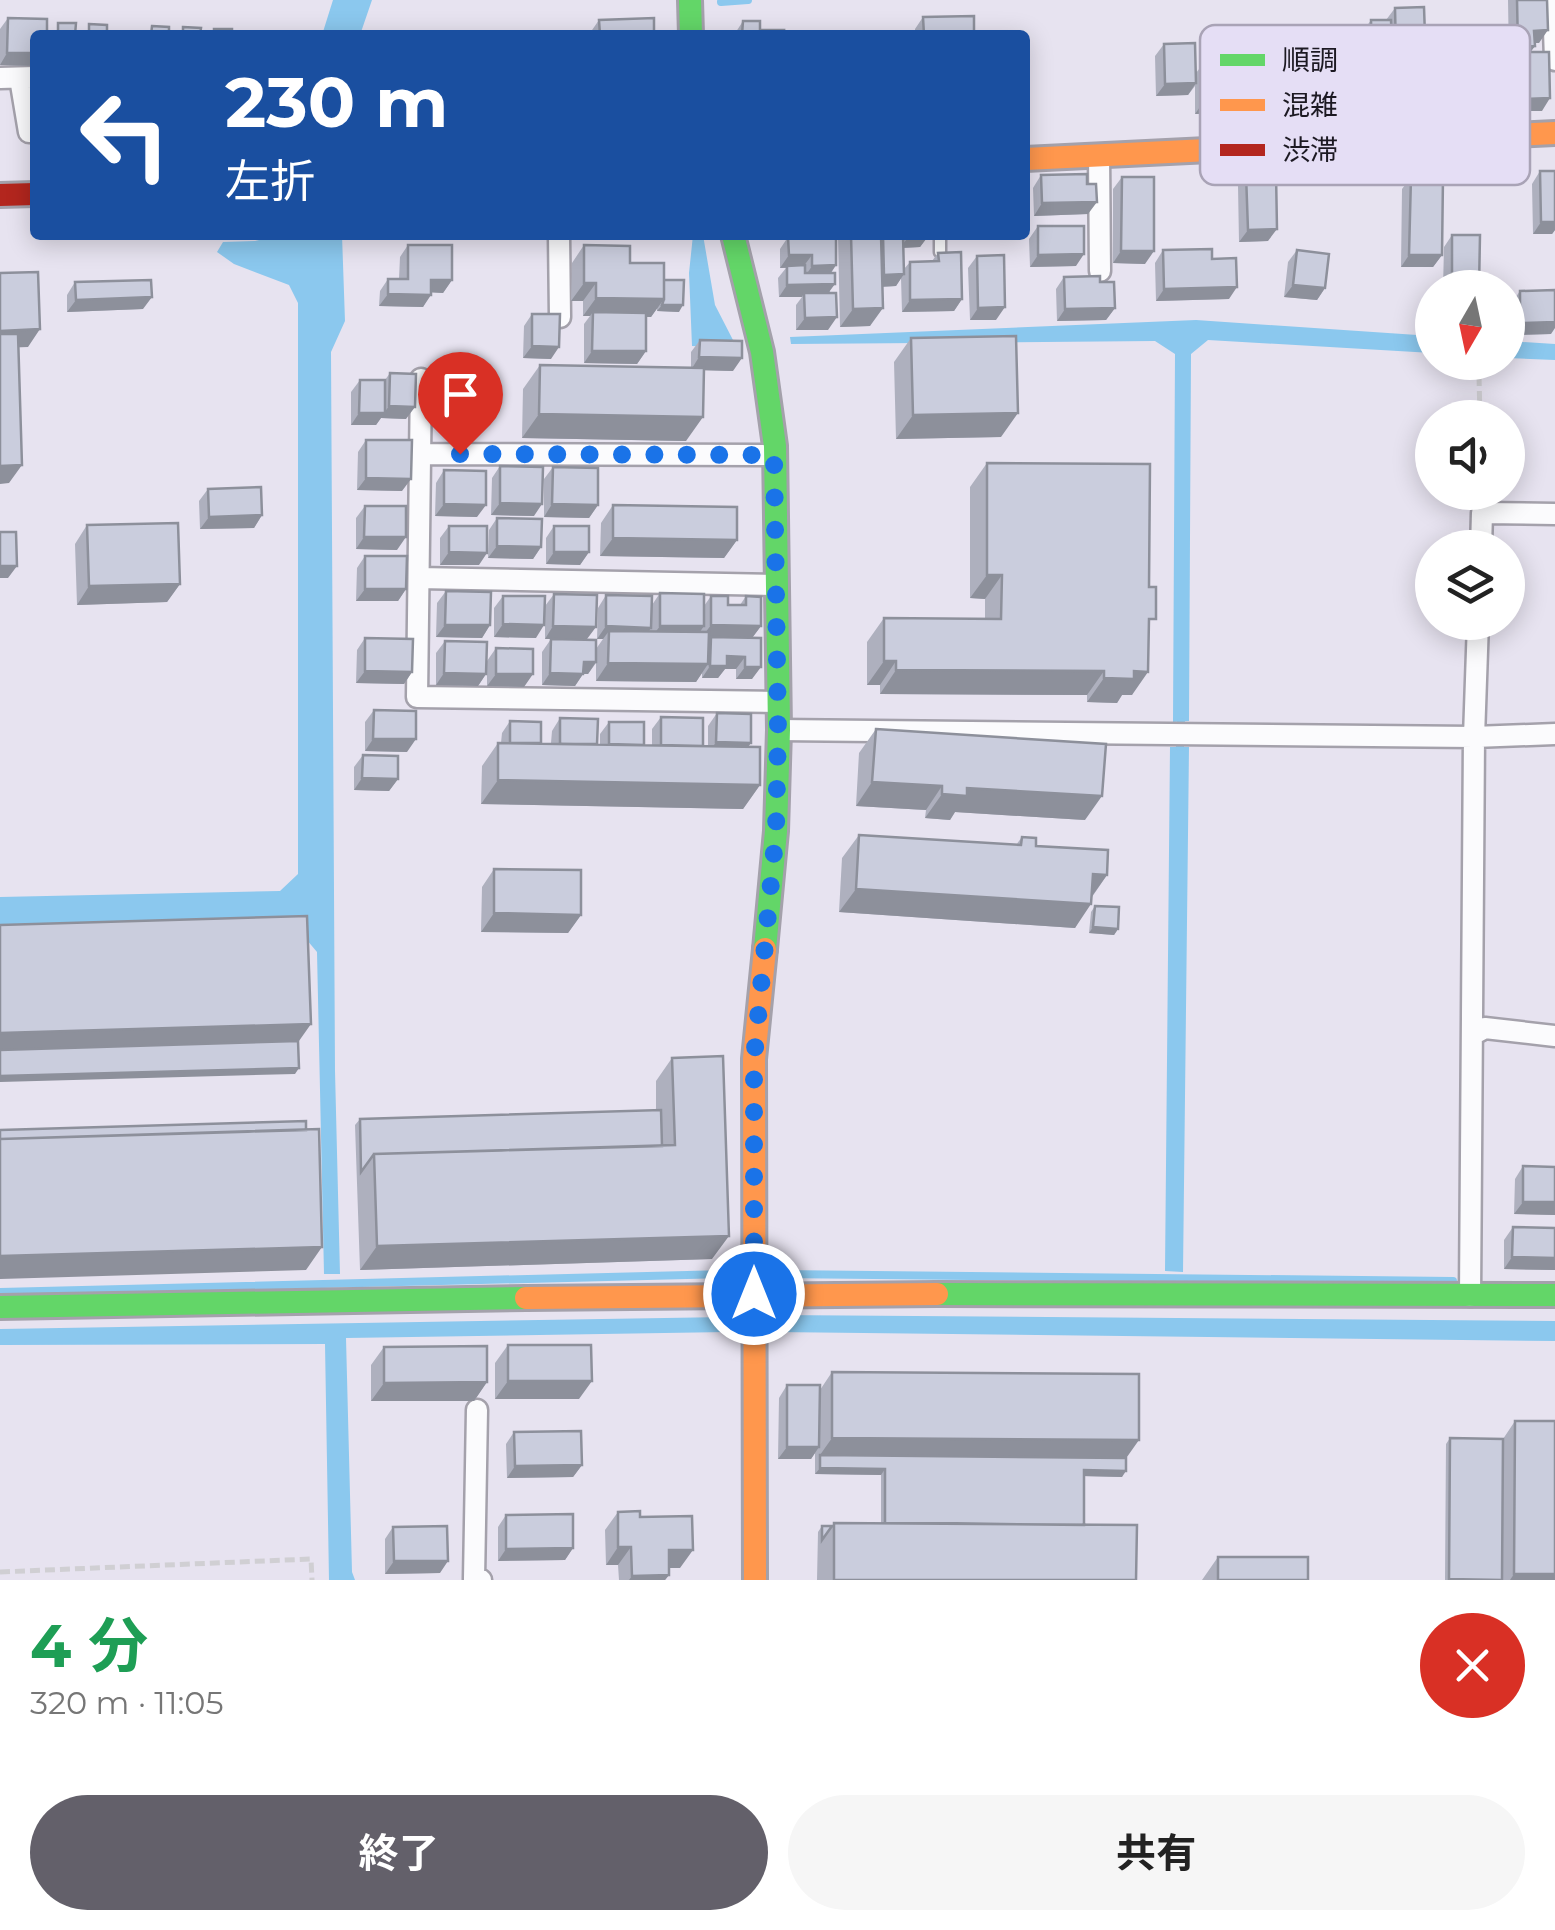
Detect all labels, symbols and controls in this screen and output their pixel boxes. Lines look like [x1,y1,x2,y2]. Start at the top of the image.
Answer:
legend [1200,25,1530,185]
text: 順調 [1282,43,1338,77]
text: 230 m [225,59,449,145]
icon: left [60,70,190,200]
text: 混雑 [1282,88,1338,122]
text: 渋滞 [1282,133,1338,167]
text: 左折 [225,153,315,208]
north arrow [1415,270,1525,380]
map controls [1415,270,1525,640]
pin [418,352,503,455]
icon: arrive [433,367,488,422]
button: sound [1415,400,1525,510]
button: layers [1415,530,1525,640]
position arrow [702,1242,806,1346]
text: 4 分 [30,1609,148,1682]
button: close [1420,1613,1525,1718]
text: 320 m · 11:05 [30,1683,224,1722]
button: 終了 [30,1795,768,1910]
button: 共有 [788,1795,1525,1910]

